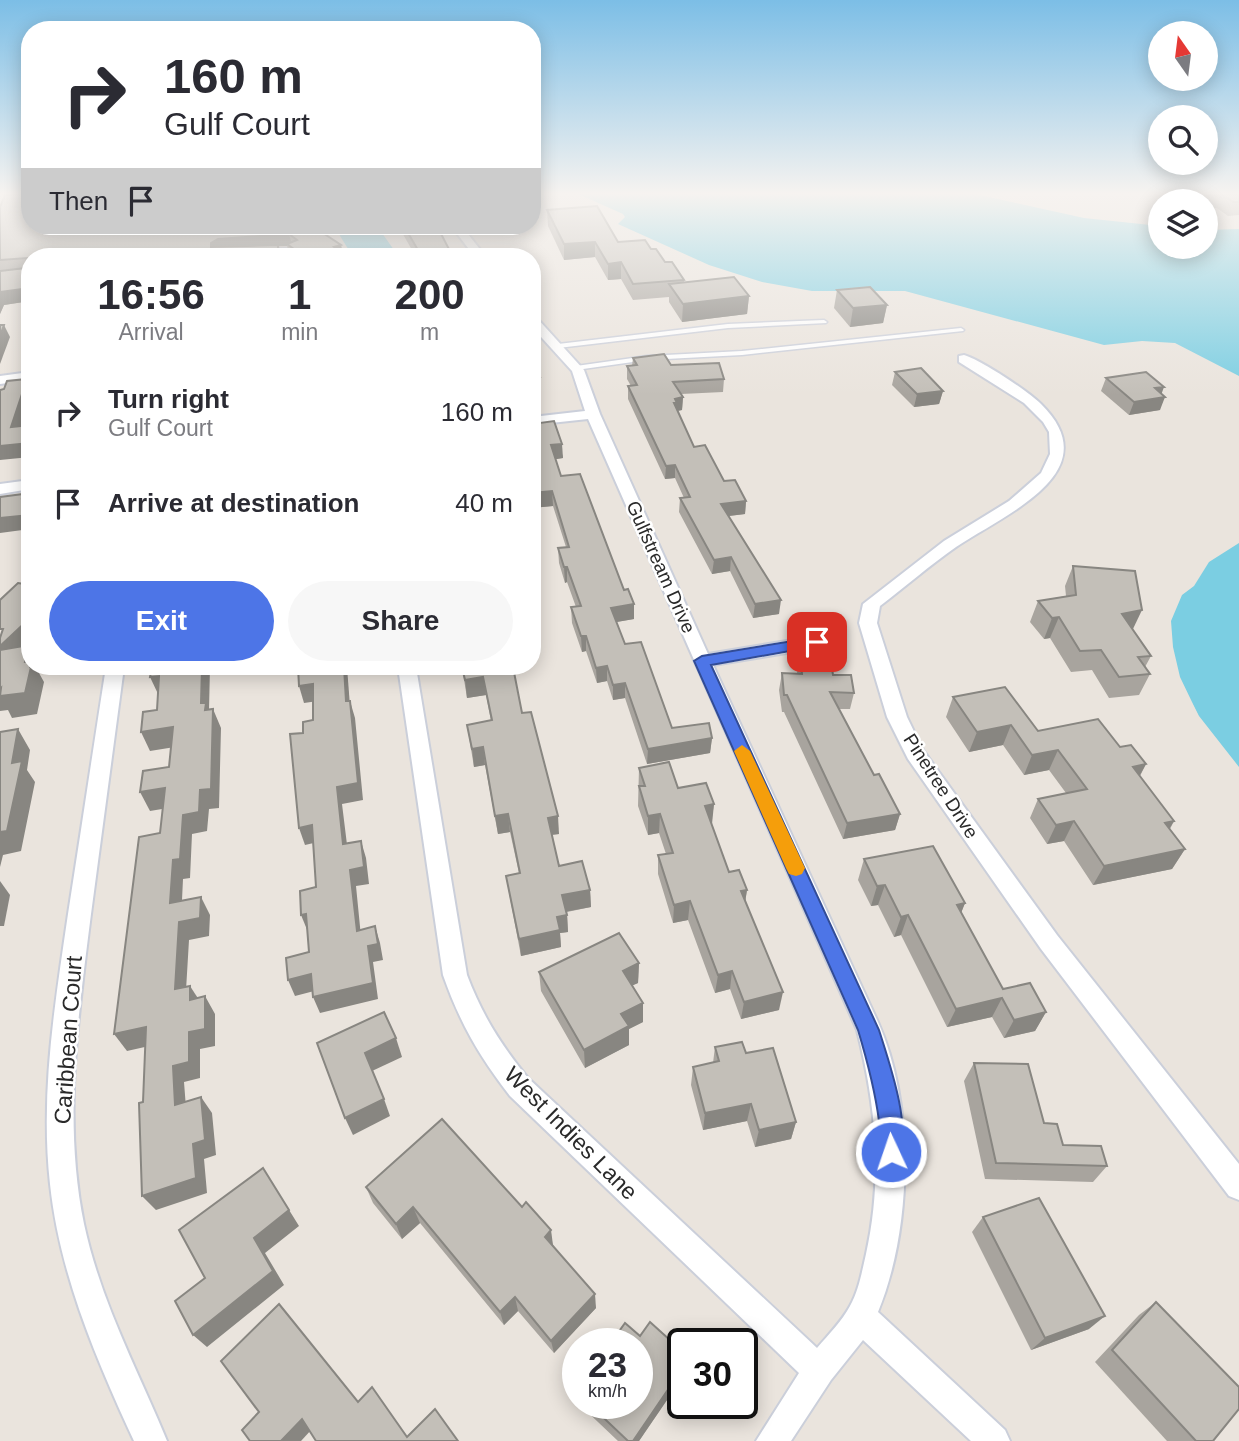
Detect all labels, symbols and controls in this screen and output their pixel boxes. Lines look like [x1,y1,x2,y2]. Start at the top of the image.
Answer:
north arrow [1148,21,1218,91]
map controls [1148,21,1218,259]
icon: right [49,49,140,140]
text: 160 m [164,49,303,103]
button: search [1148,105,1218,175]
text: Gulf Court [164,106,310,142]
icon: arrive [122,182,160,220]
text: Then [49,186,108,216]
button: layers [1148,189,1218,259]
text: 16:56 [97,271,205,318]
text: 1 [288,271,311,318]
text: 200 [395,271,465,318]
text: Arrival [118,319,184,345]
text: min [281,319,318,345]
text: m [420,319,439,345]
text: Turn right [108,384,229,414]
icon: right [49,394,87,432]
text: 160 m [441,397,513,427]
text: Gulf Court [108,415,213,441]
icon: arrive [49,485,87,523]
text: Arrive at destination [108,488,359,518]
text: 40 m [455,488,513,518]
street label: Gulfstream Drive [622,498,700,636]
button: Exit [49,581,274,661]
button: Share [288,581,513,661]
pin [787,612,847,672]
icon: arrive [798,623,836,661]
street label: Pinetree Drive [899,730,983,842]
street label: Caribbean Court [49,954,87,1125]
street label: West Indies Lane [499,1061,643,1205]
position arrow [854,1115,928,1189]
speed limit sign: 30 [667,1328,758,1419]
text: 23 [588,1345,627,1384]
text: km/h [588,1381,627,1401]

